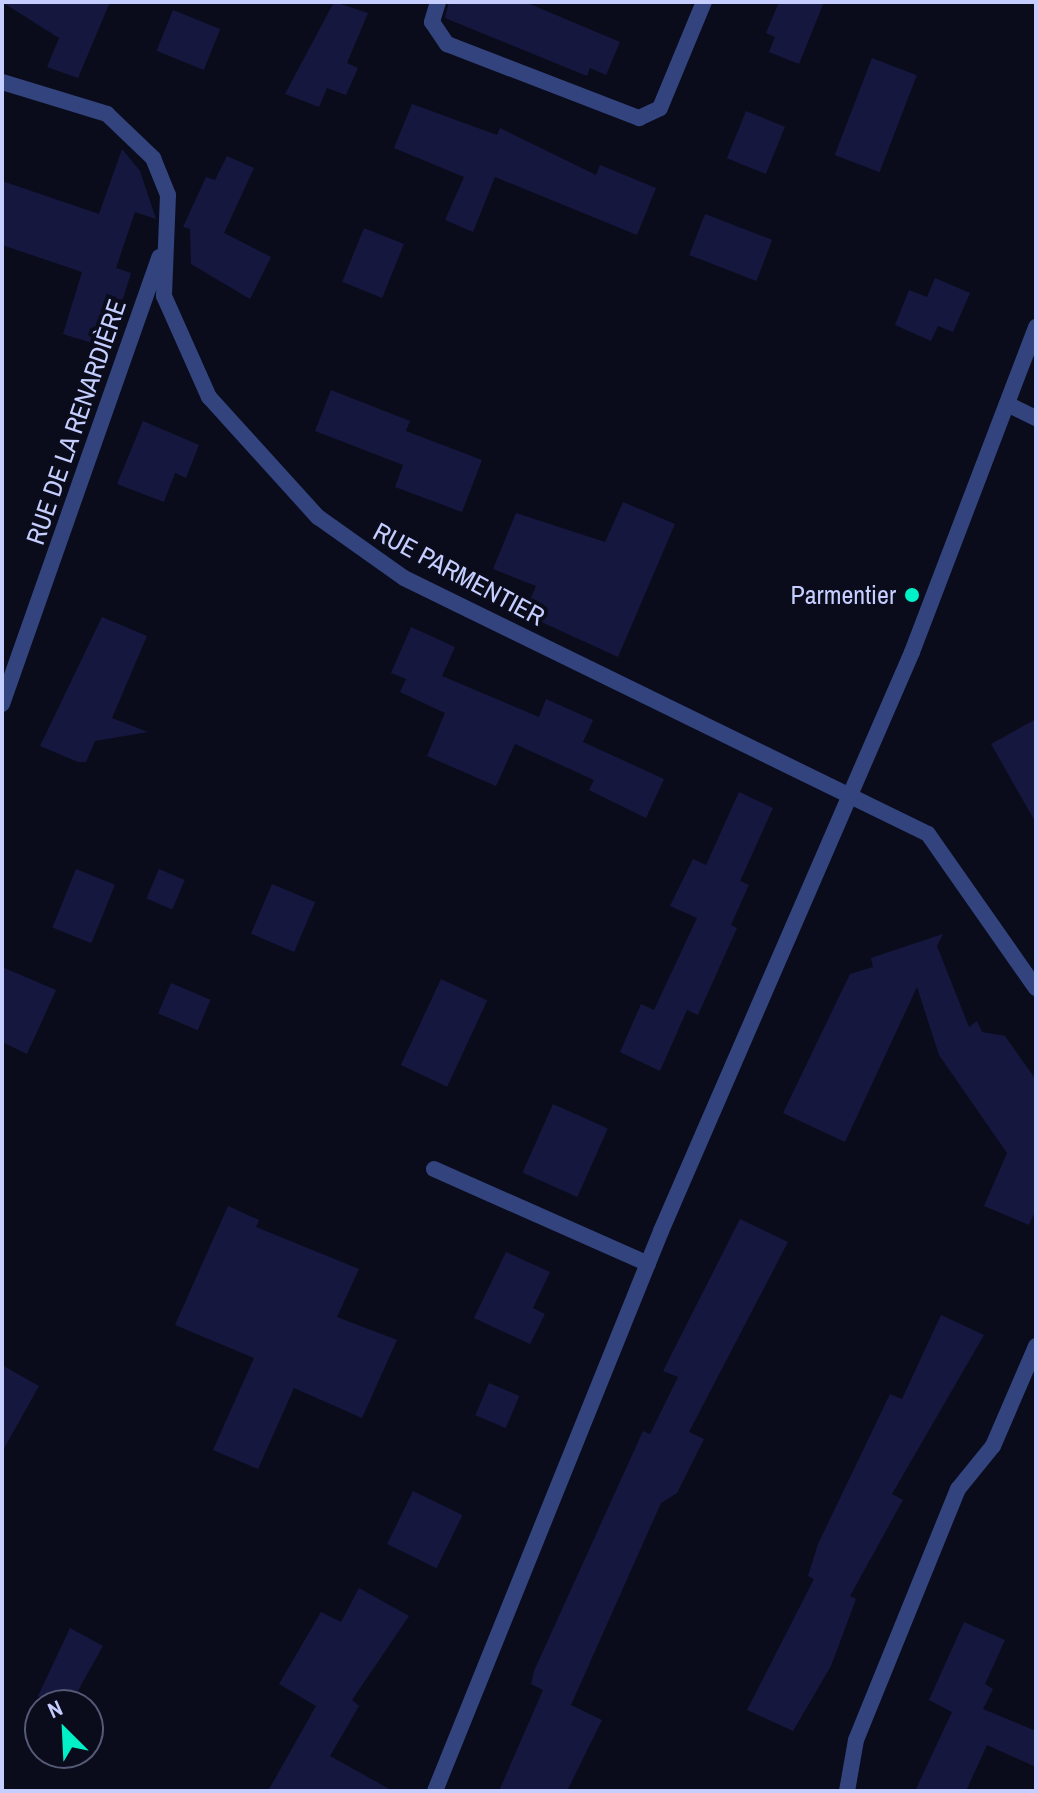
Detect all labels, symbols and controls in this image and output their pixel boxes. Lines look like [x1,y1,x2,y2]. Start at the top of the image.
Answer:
street label: RUE DE LA RENARDIÈRE [19,295,133,549]
street label: RUE PARMENTIER [368,516,550,632]
place label: Parmentier [791,579,896,611]
marker: Parmentier [903,586,921,604]
north arrow [24,1689,104,1769]
text: N [43,1693,67,1725]

